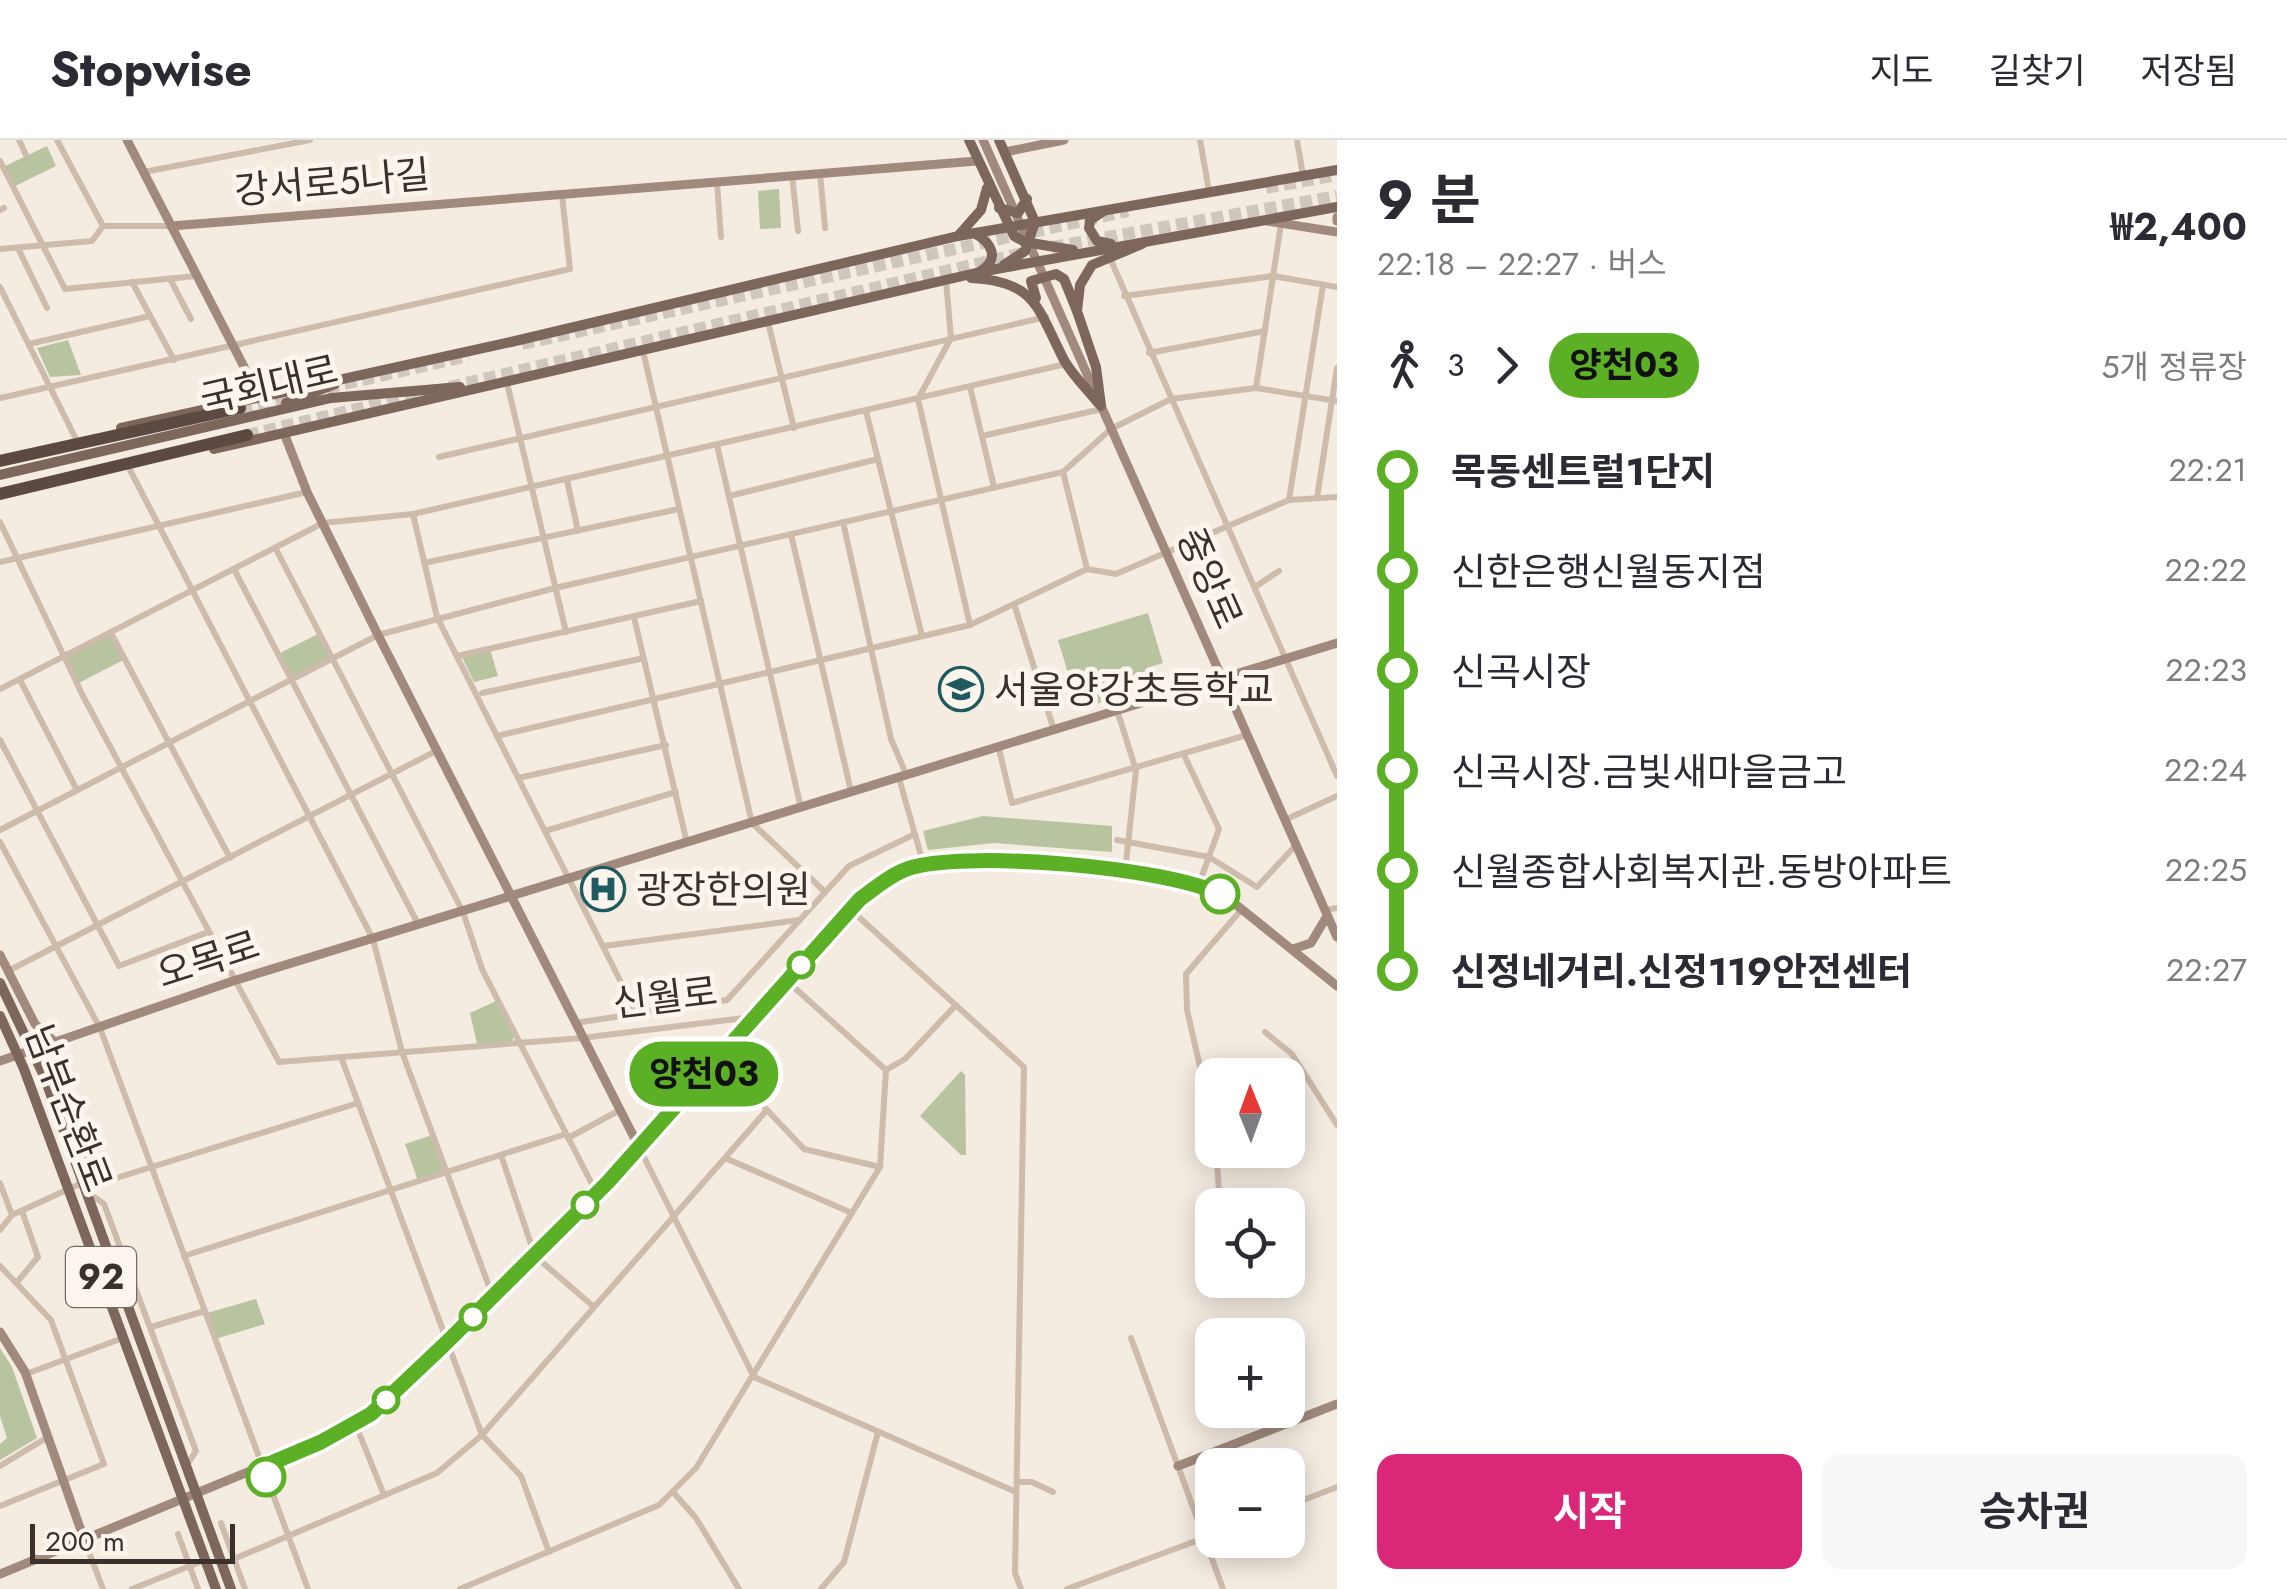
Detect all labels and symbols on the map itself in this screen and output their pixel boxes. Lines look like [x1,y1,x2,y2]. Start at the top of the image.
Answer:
street label: 강서로5나길 [232,146,432,218]
street label: 국회대로 [195,341,343,427]
street label: 중앙로 [1164,519,1256,637]
place label: 서울양강초등학교 [994,662,1274,717]
school or university icon: 서울양강초등학교 [938,666,984,712]
place label: 광장한의원 [636,862,811,917]
hospital icon: 광장한의원 [580,866,626,912]
unlabelled marker [1201,875,1239,913]
street label: 오목로 [150,917,266,1001]
unlabelled marker [788,952,814,978]
street label: 신월로 [610,963,720,1031]
street label: 남부순환로 [12,1017,126,1199]
line badge: 양천03 [634,1042,774,1106]
north arrow [1195,1058,1305,1168]
unlabelled marker [572,1192,598,1218]
road number: 92 [66,1247,136,1307]
unlabelled marker [460,1304,486,1330]
unlabelled marker [373,1387,399,1413]
unlabelled marker [247,1458,285,1496]
scale bar [30,1519,235,1564]

